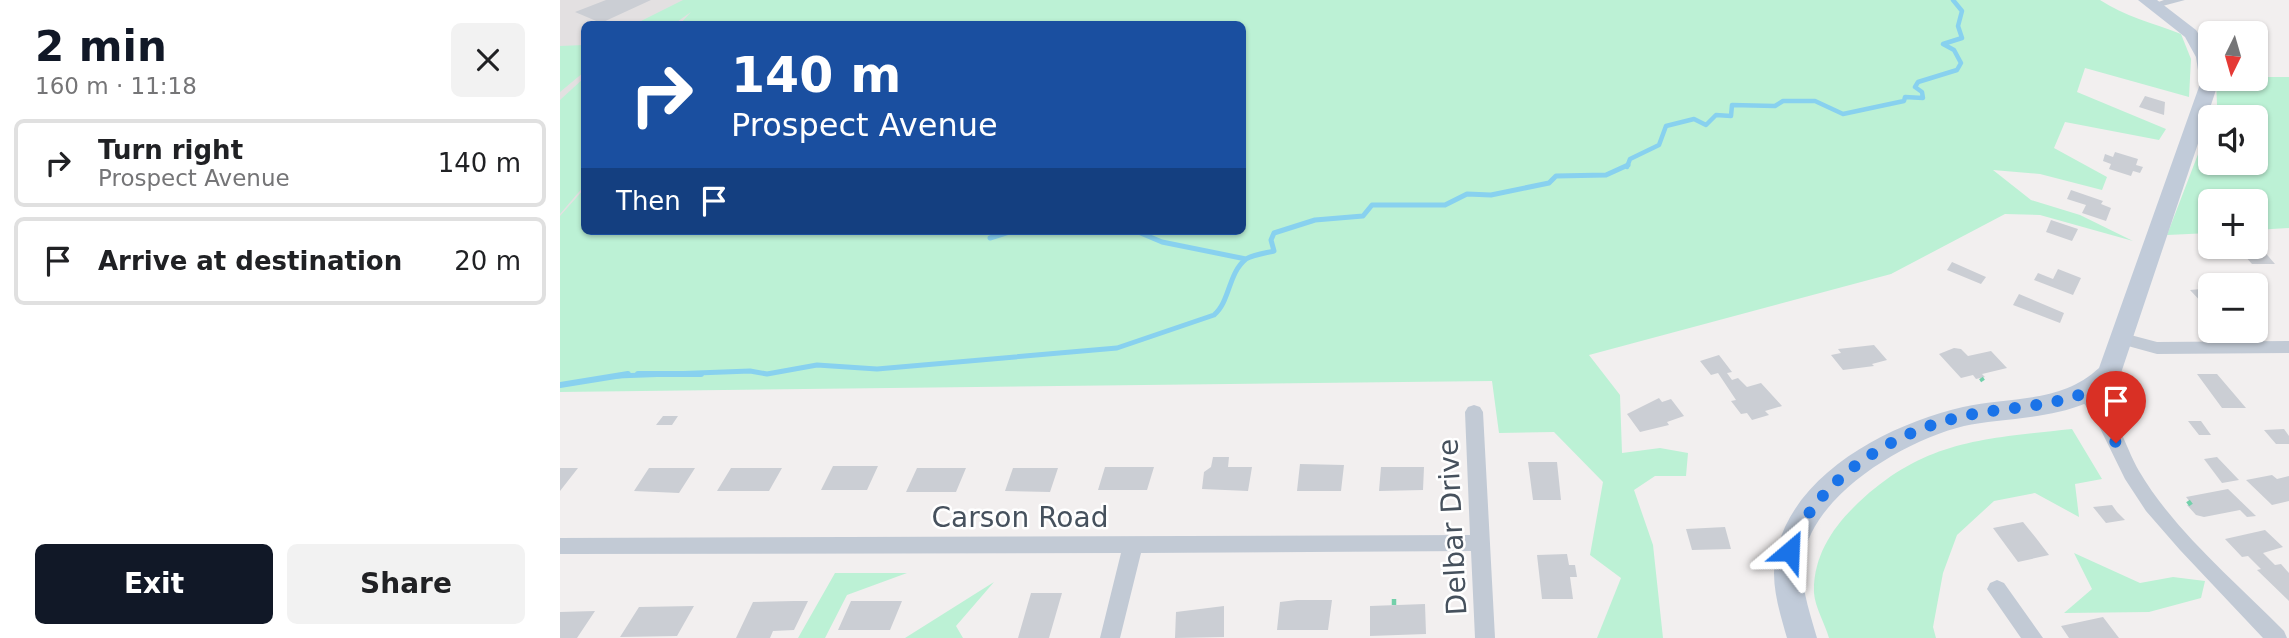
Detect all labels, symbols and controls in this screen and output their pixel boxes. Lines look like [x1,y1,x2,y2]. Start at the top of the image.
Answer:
north arrow [2198,21,2268,91]
map controls [2198,21,2268,343]
text: 2 min [35,22,167,71]
button: close [451,23,525,97]
text: 140 m [731,47,901,104]
icon: right [616,49,707,140]
text: 160 m · 11:18 [35,73,197,99]
button: sound [2198,105,2268,175]
text: Prospect Avenue [731,106,998,144]
text: Turn right [98,135,243,165]
icon: right [39,144,77,182]
text: 140 m [438,148,521,178]
text: Prospect Avenue [98,165,290,191]
icon: arrive [695,182,733,220]
text: Then [616,186,681,216]
button: + [2198,189,2268,259]
icon: arrive [39,242,77,280]
text: Arrive at destination [98,246,402,276]
text: 20 m [454,246,521,276]
button: − [2198,273,2268,343]
pin [2086,371,2146,443]
icon: arrive [2097,382,2135,420]
street label: Delbar Drive [1431,438,1474,616]
street label: Carson Road [932,501,1108,534]
position arrow [1753,514,1827,588]
button: Exit [35,544,273,624]
button: Share [287,544,525,624]

